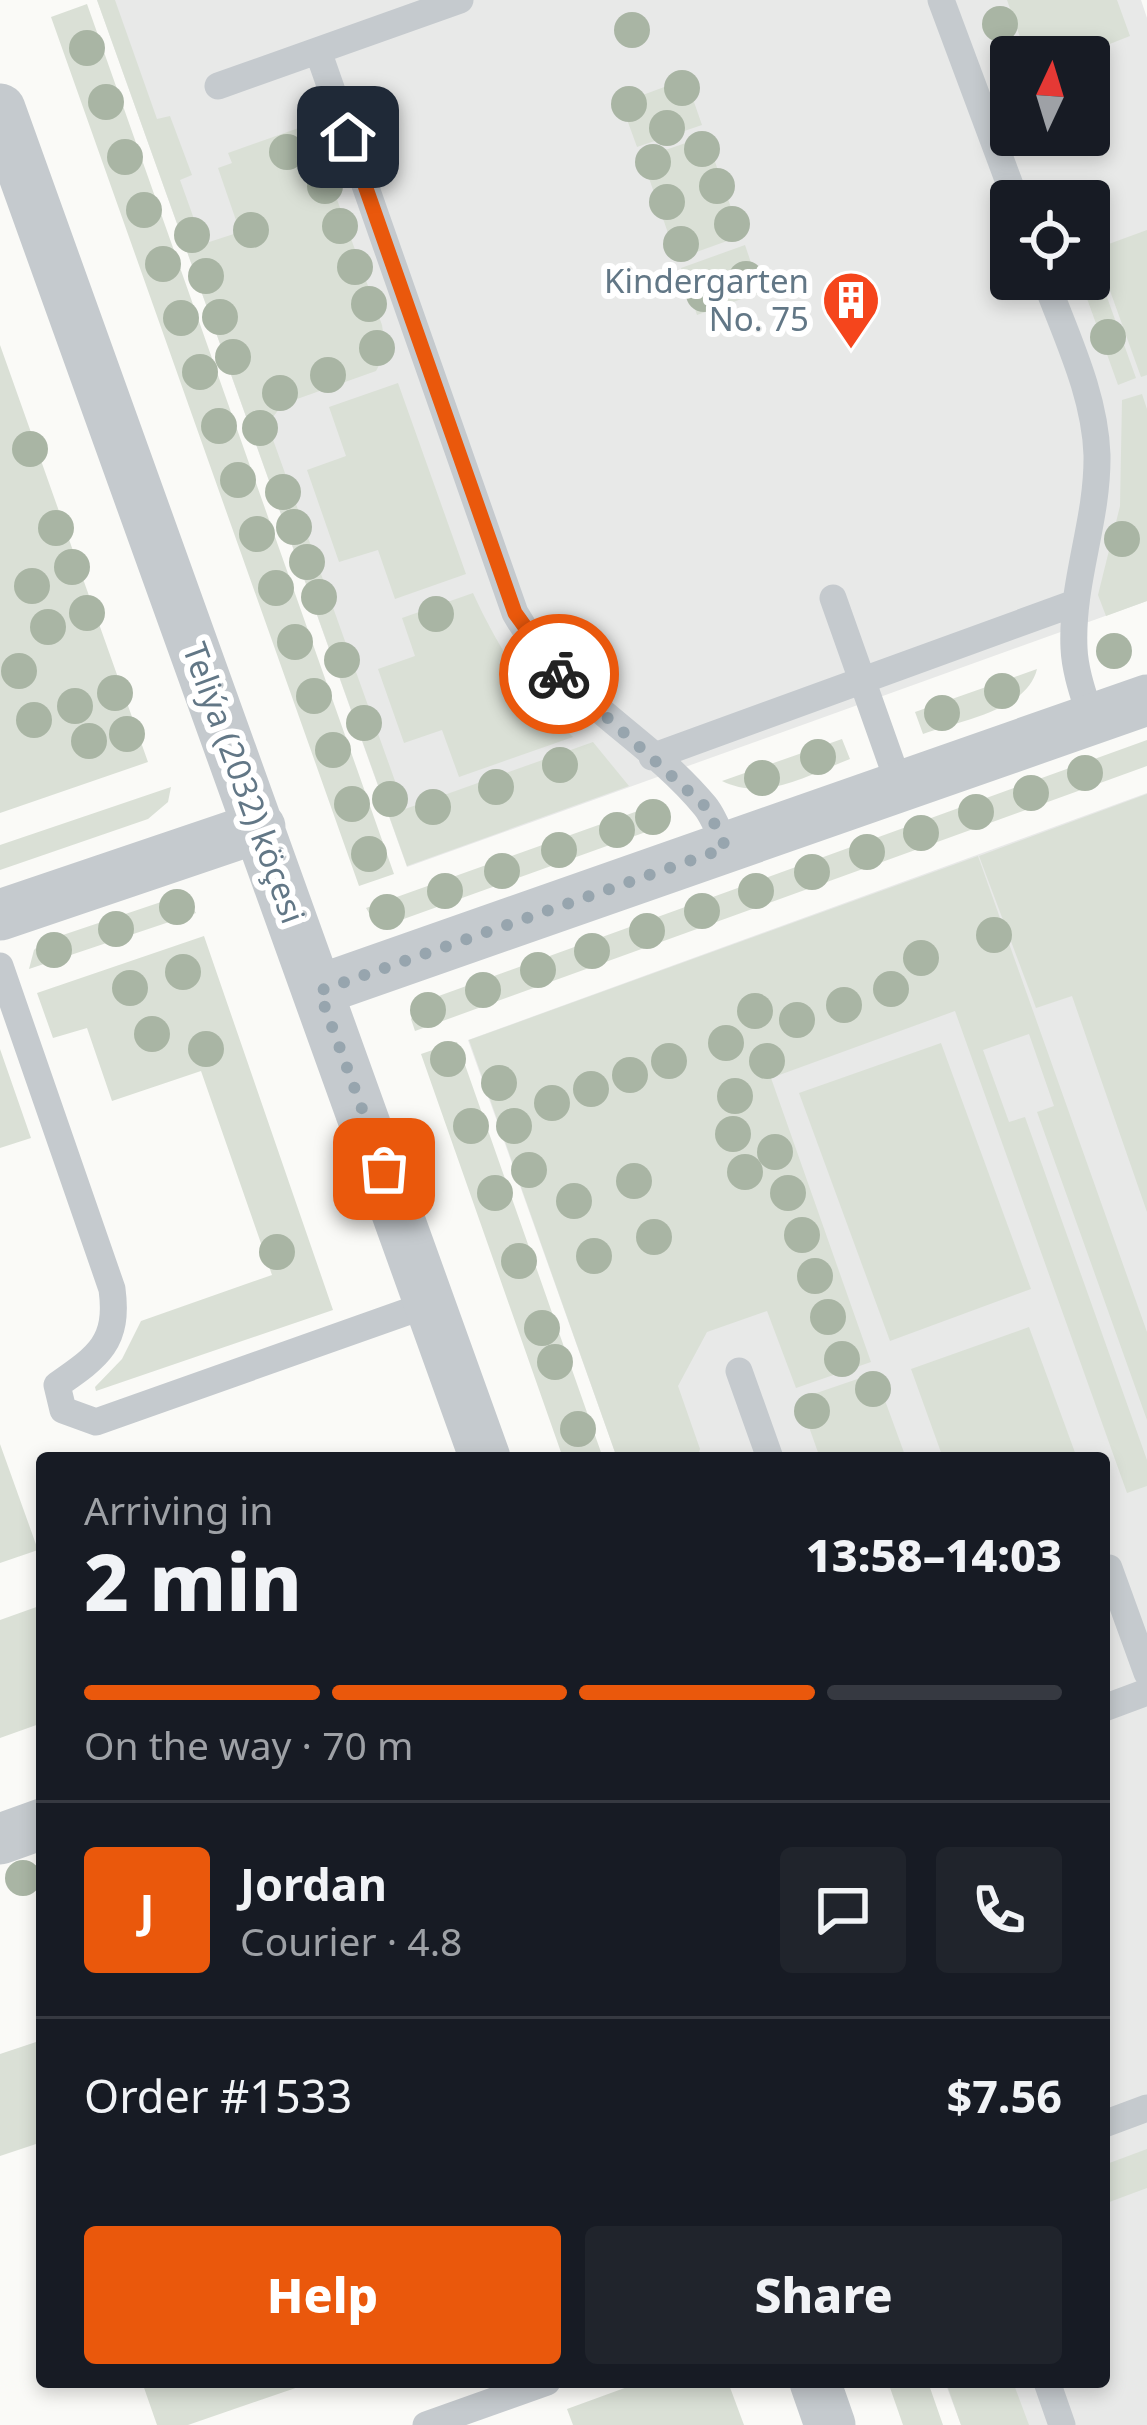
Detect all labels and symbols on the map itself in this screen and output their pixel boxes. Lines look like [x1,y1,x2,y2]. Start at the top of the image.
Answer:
north arrow [990,36,1110,156]
pin [297,86,399,188]
place label: Kindergarten No. 75 [604,258,809,341]
building icon: Kindergarten No. 75 [820,269,882,351]
courier [499,614,619,734]
street label: Teliýa (2032) köçesi [173,636,316,930]
pin [333,1118,435,1220]

